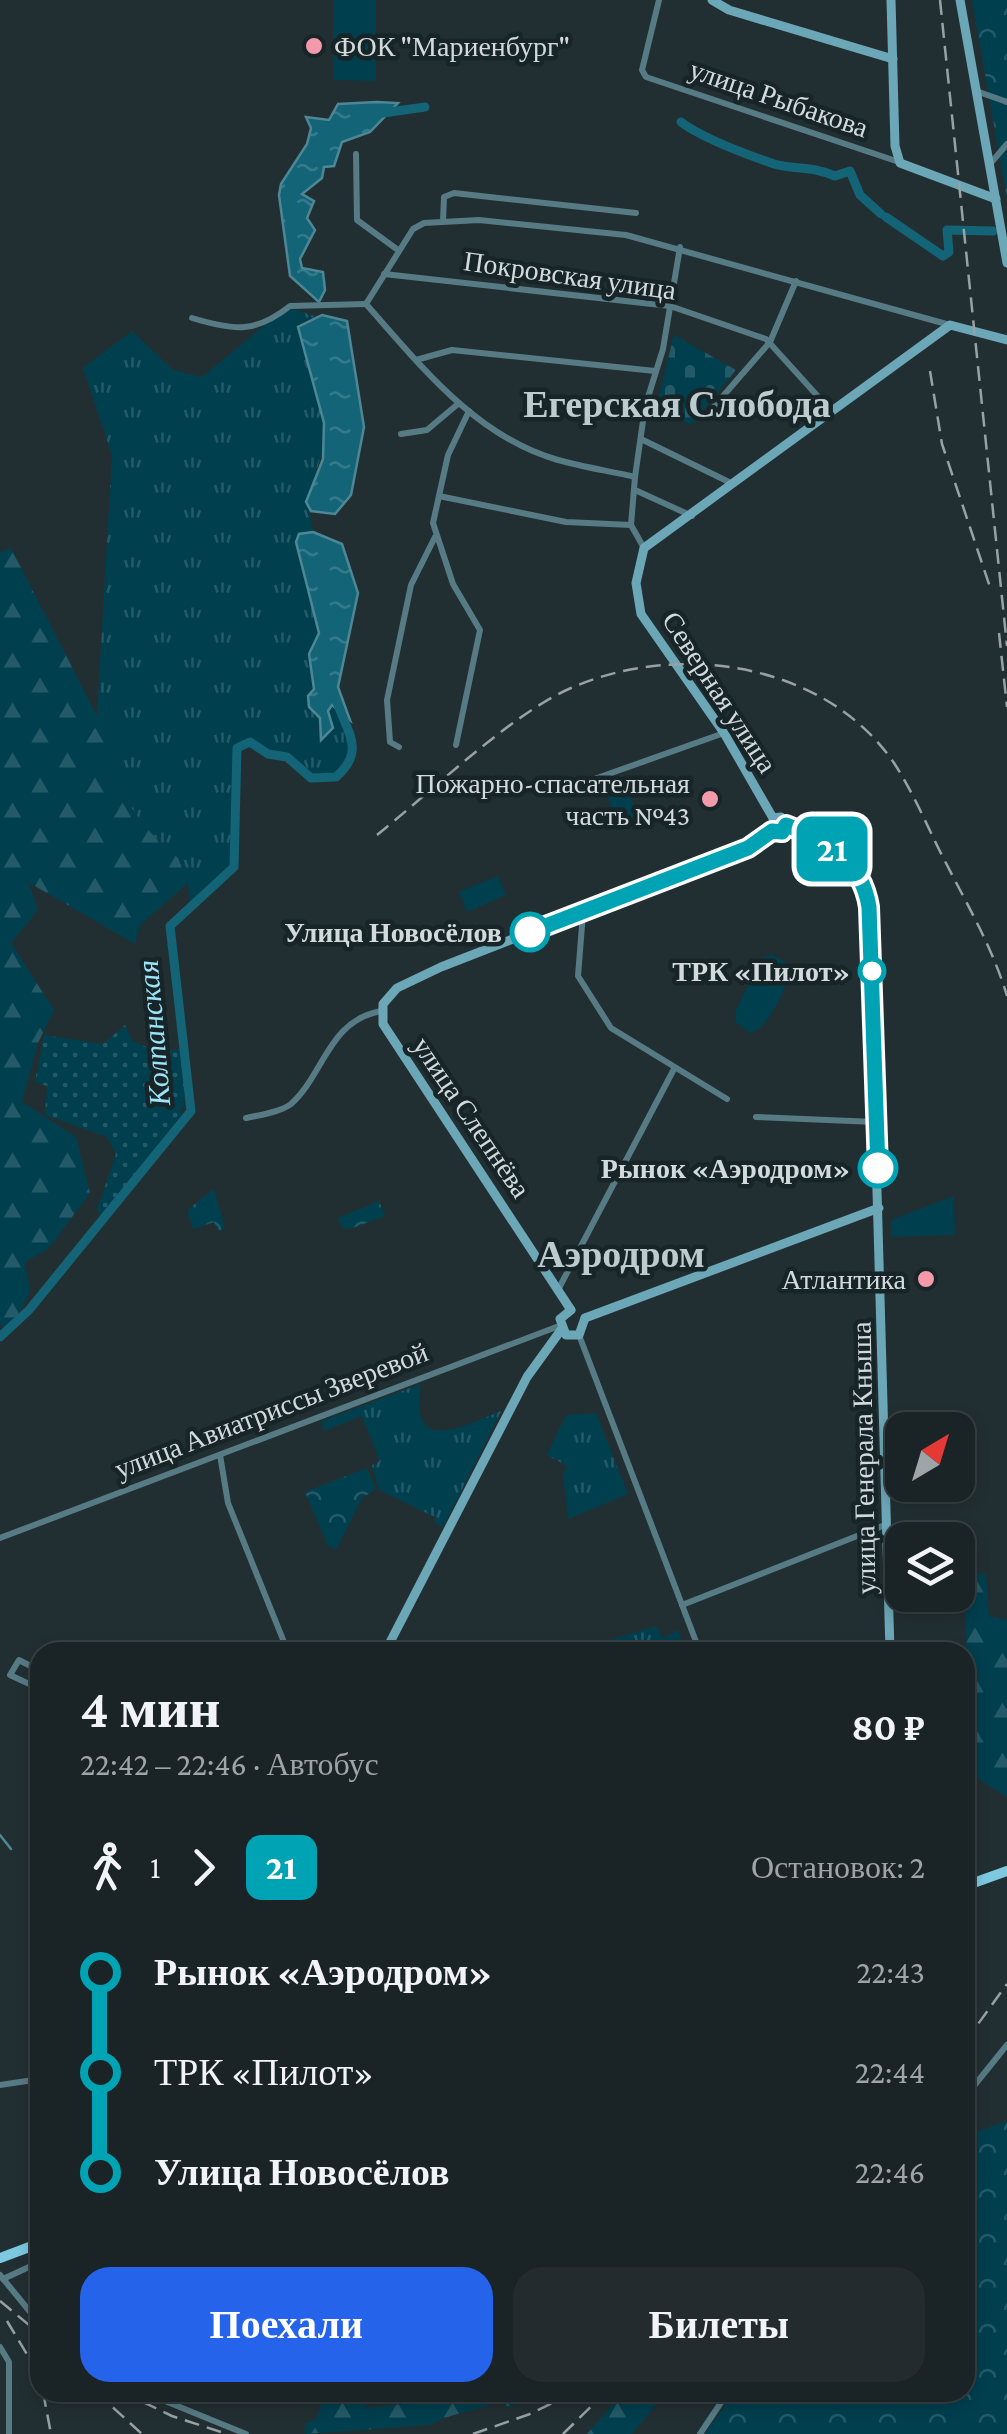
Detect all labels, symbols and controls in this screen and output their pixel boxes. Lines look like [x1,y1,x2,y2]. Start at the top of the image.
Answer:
place label: ФОК "Мариенбург" [334,31,570,62]
marker: ФОК "Мариенбург" [303,35,325,57]
street label: улица Рыбакова [685,53,873,144]
street label: Покровская улица [462,245,679,306]
district label: Егерская Слобода [523,383,831,425]
street label: Северная улица [656,606,783,779]
place label: Пожарно-спасательная часть №43 [416,768,690,831]
marker: Пожарно-спасательная часть №43 [699,788,721,810]
line badge: 21 [787,816,877,882]
text: 21 [817,830,847,869]
marker: Улица Новосёлов [511,913,549,951]
place label: Улица Новосёлов [284,917,502,948]
place label: ТРК «Пилот» [672,956,850,987]
marker: ТРК «Пилот» [859,958,885,984]
water label: Колпанская [131,959,176,1108]
street label: улица Слепнёва [406,1031,537,1204]
marker: Рынок «Аэродром» [859,1149,897,1187]
place label: Рынок «Аэродром» [601,1153,850,1184]
district label: Аэродром [537,1233,705,1275]
place label: Атлантика [781,1264,907,1295]
marker: Атлантика [915,1268,937,1290]
street label: улица Генерала Кныша [846,1321,881,1595]
street label: улица Авиатриссы Зверевой [110,1336,432,1485]
north arrow [885,1412,975,1502]
map controls [885,1412,975,1612]
button: layers [885,1522,975,1612]
text: 4 мин [80,1678,220,1739]
text: 80 ₽ [851,1706,925,1748]
text: 22:42 – 22:46 · Автобус [80,1746,379,1782]
icon: walk [80,1840,135,1895]
icon: forward [176,1840,231,1895]
text: 21 [266,1848,297,1887]
text: 1 [150,1849,161,1885]
text: Остановок: 2 [751,1849,925,1885]
text: Рынок «Аэродром» [154,1951,492,1993]
text: 22:43 [856,1954,925,1990]
text: ТРК «Пилот» [154,2051,374,2093]
text: 22:44 [855,2054,925,2090]
text: Улица Новосёлов [154,2151,450,2193]
text: 22:46 [855,2154,925,2190]
button: Поехали [80,2267,493,2382]
button: Билеты [513,2267,925,2382]

